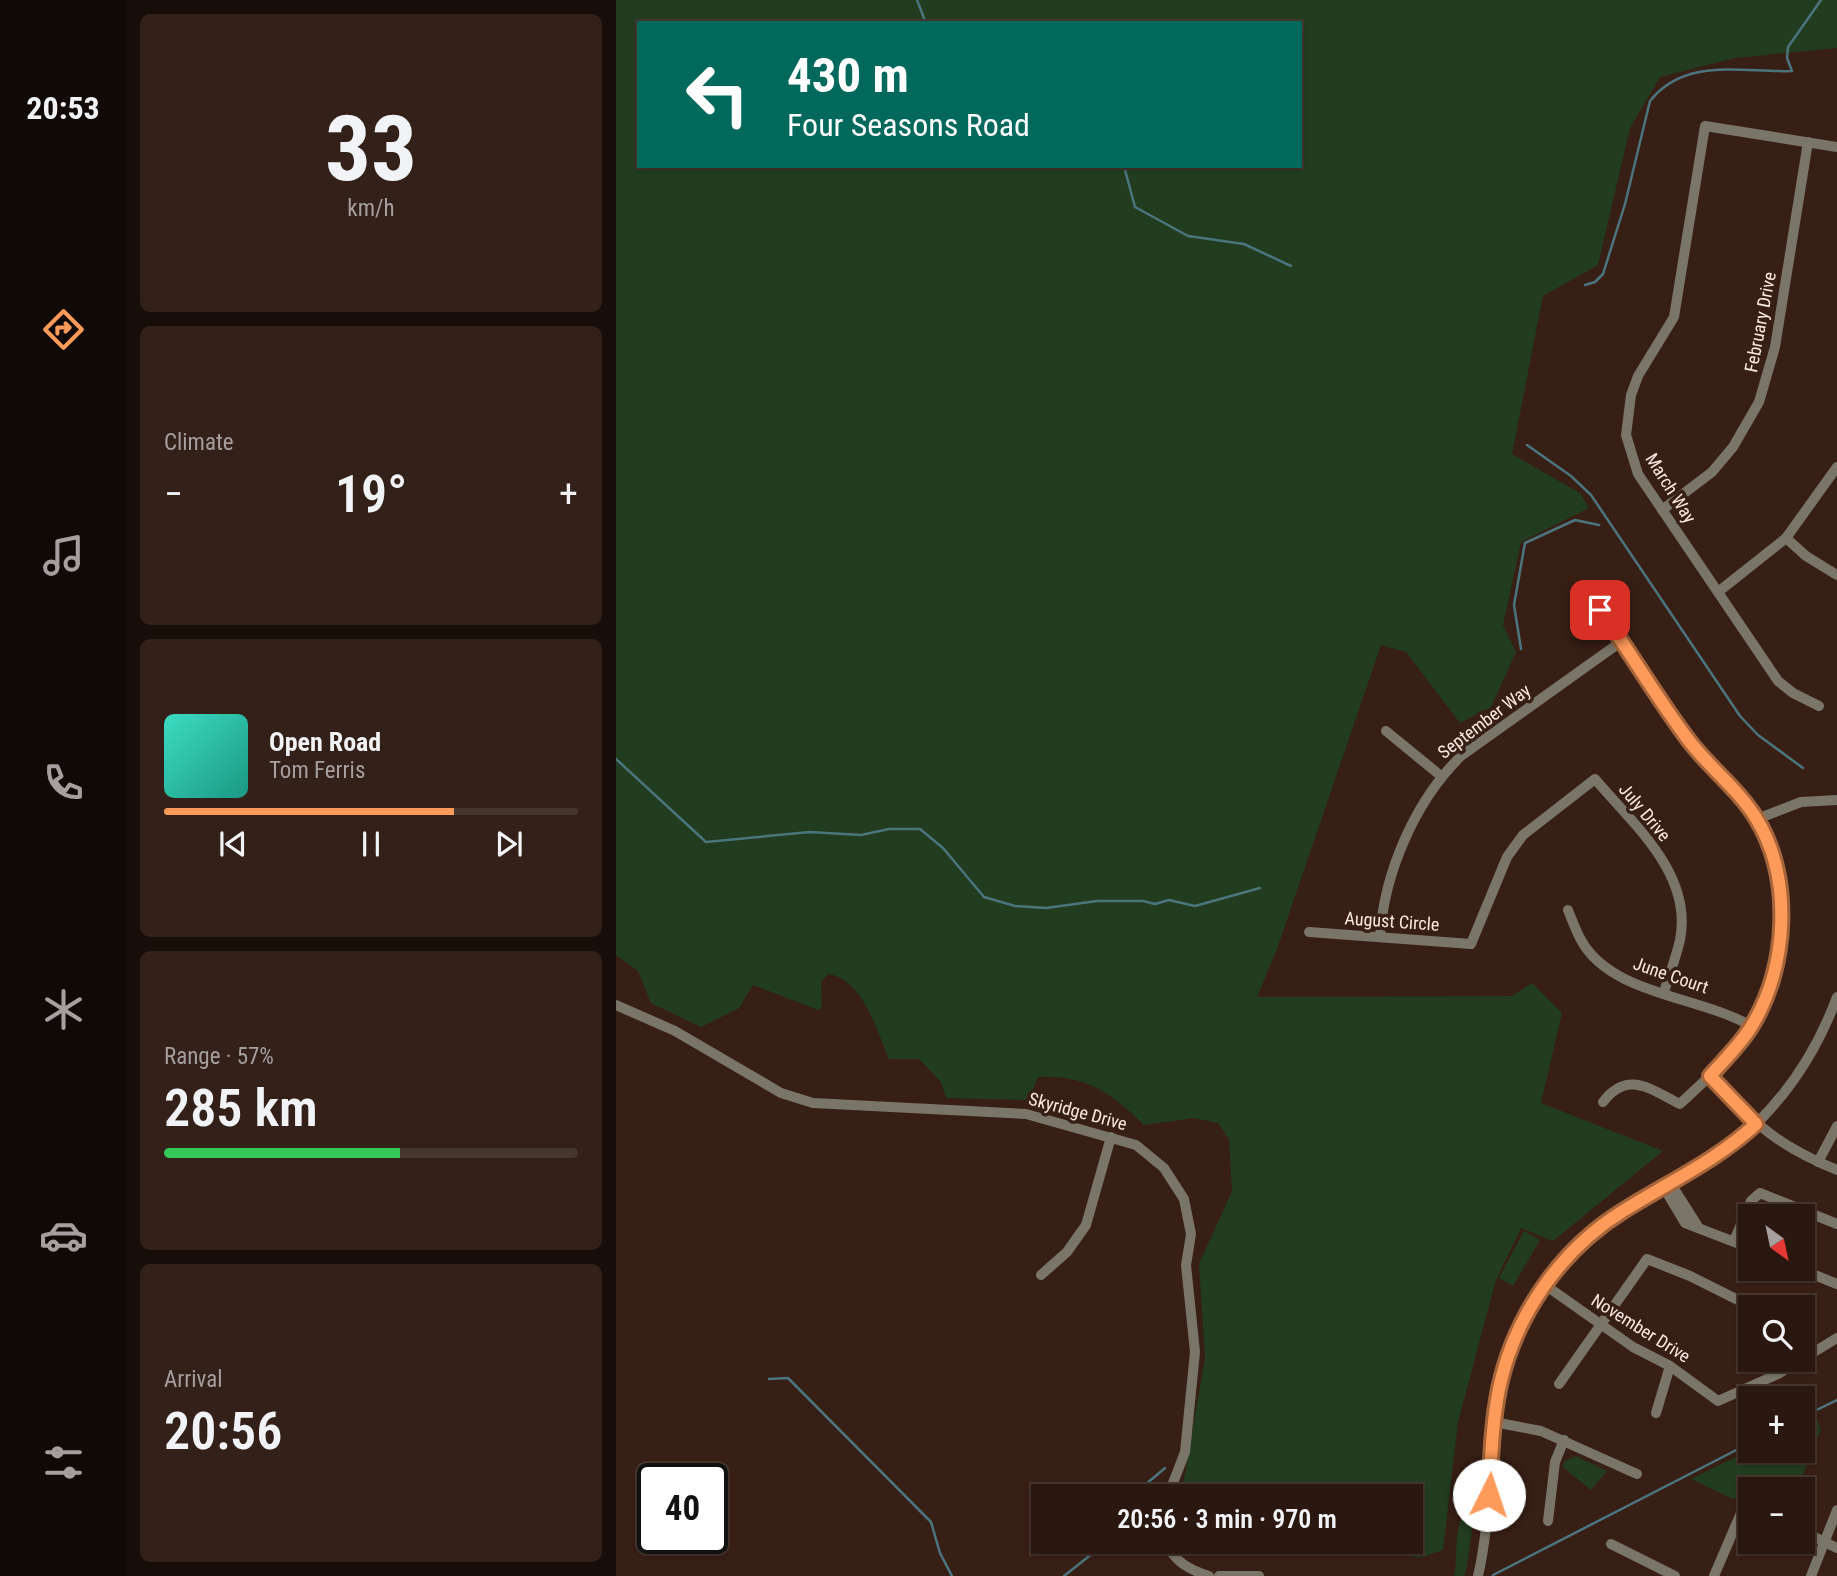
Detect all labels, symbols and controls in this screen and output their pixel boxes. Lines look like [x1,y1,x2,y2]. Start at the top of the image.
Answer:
text: 430 m [787,47,909,104]
icon: left [672,49,763,140]
text: 20:53 [26,89,100,127]
text: 33 [325,96,417,202]
text: Four Seasons Road [787,106,1030,144]
text: km/h [347,195,395,222]
street label: February Drive [1740,270,1780,374]
icon: directions [39,305,88,354]
text: Climate [164,429,234,456]
street label: March Way [1641,449,1701,527]
text: 19° [335,464,407,525]
text: − [164,472,183,516]
text: + [559,472,578,516]
icon: music [39,531,88,580]
pin [1570,580,1630,640]
icon: arrive [1581,591,1619,629]
street label: September Way [1434,679,1535,763]
text: Open Road [269,727,381,757]
text: Tom Ferris [269,757,365,784]
icon: phone [39,758,88,807]
street label: July Drive [1615,779,1675,845]
icon: previous [214,825,252,863]
icon: pause [352,825,390,863]
icon: next [490,825,528,863]
street label: August Circle [1344,907,1440,935]
street label: June Court [1631,952,1711,998]
icon: climate [39,985,88,1034]
text: Range · 57% [164,1043,274,1070]
text: 285 km [164,1078,318,1139]
street label: Skyridge Drive [1027,1088,1129,1134]
north arrow [1738,1204,1815,1281]
map controls [1738,1204,1815,1554]
icon: car [39,1211,88,1260]
street label: November Drive [1588,1289,1694,1367]
button: search [1738,1295,1815,1372]
text: Arrival [164,1366,223,1393]
button: + [1738,1386,1815,1463]
text: 20:56 [164,1401,282,1462]
icon: filters [39,1438,88,1487]
position arrow [1452,1458,1526,1532]
speed limit sign: 40 [637,1463,728,1554]
button: − [1738,1477,1815,1554]
text: 20:56 · 3 min · 970 m [1117,1504,1337,1534]

